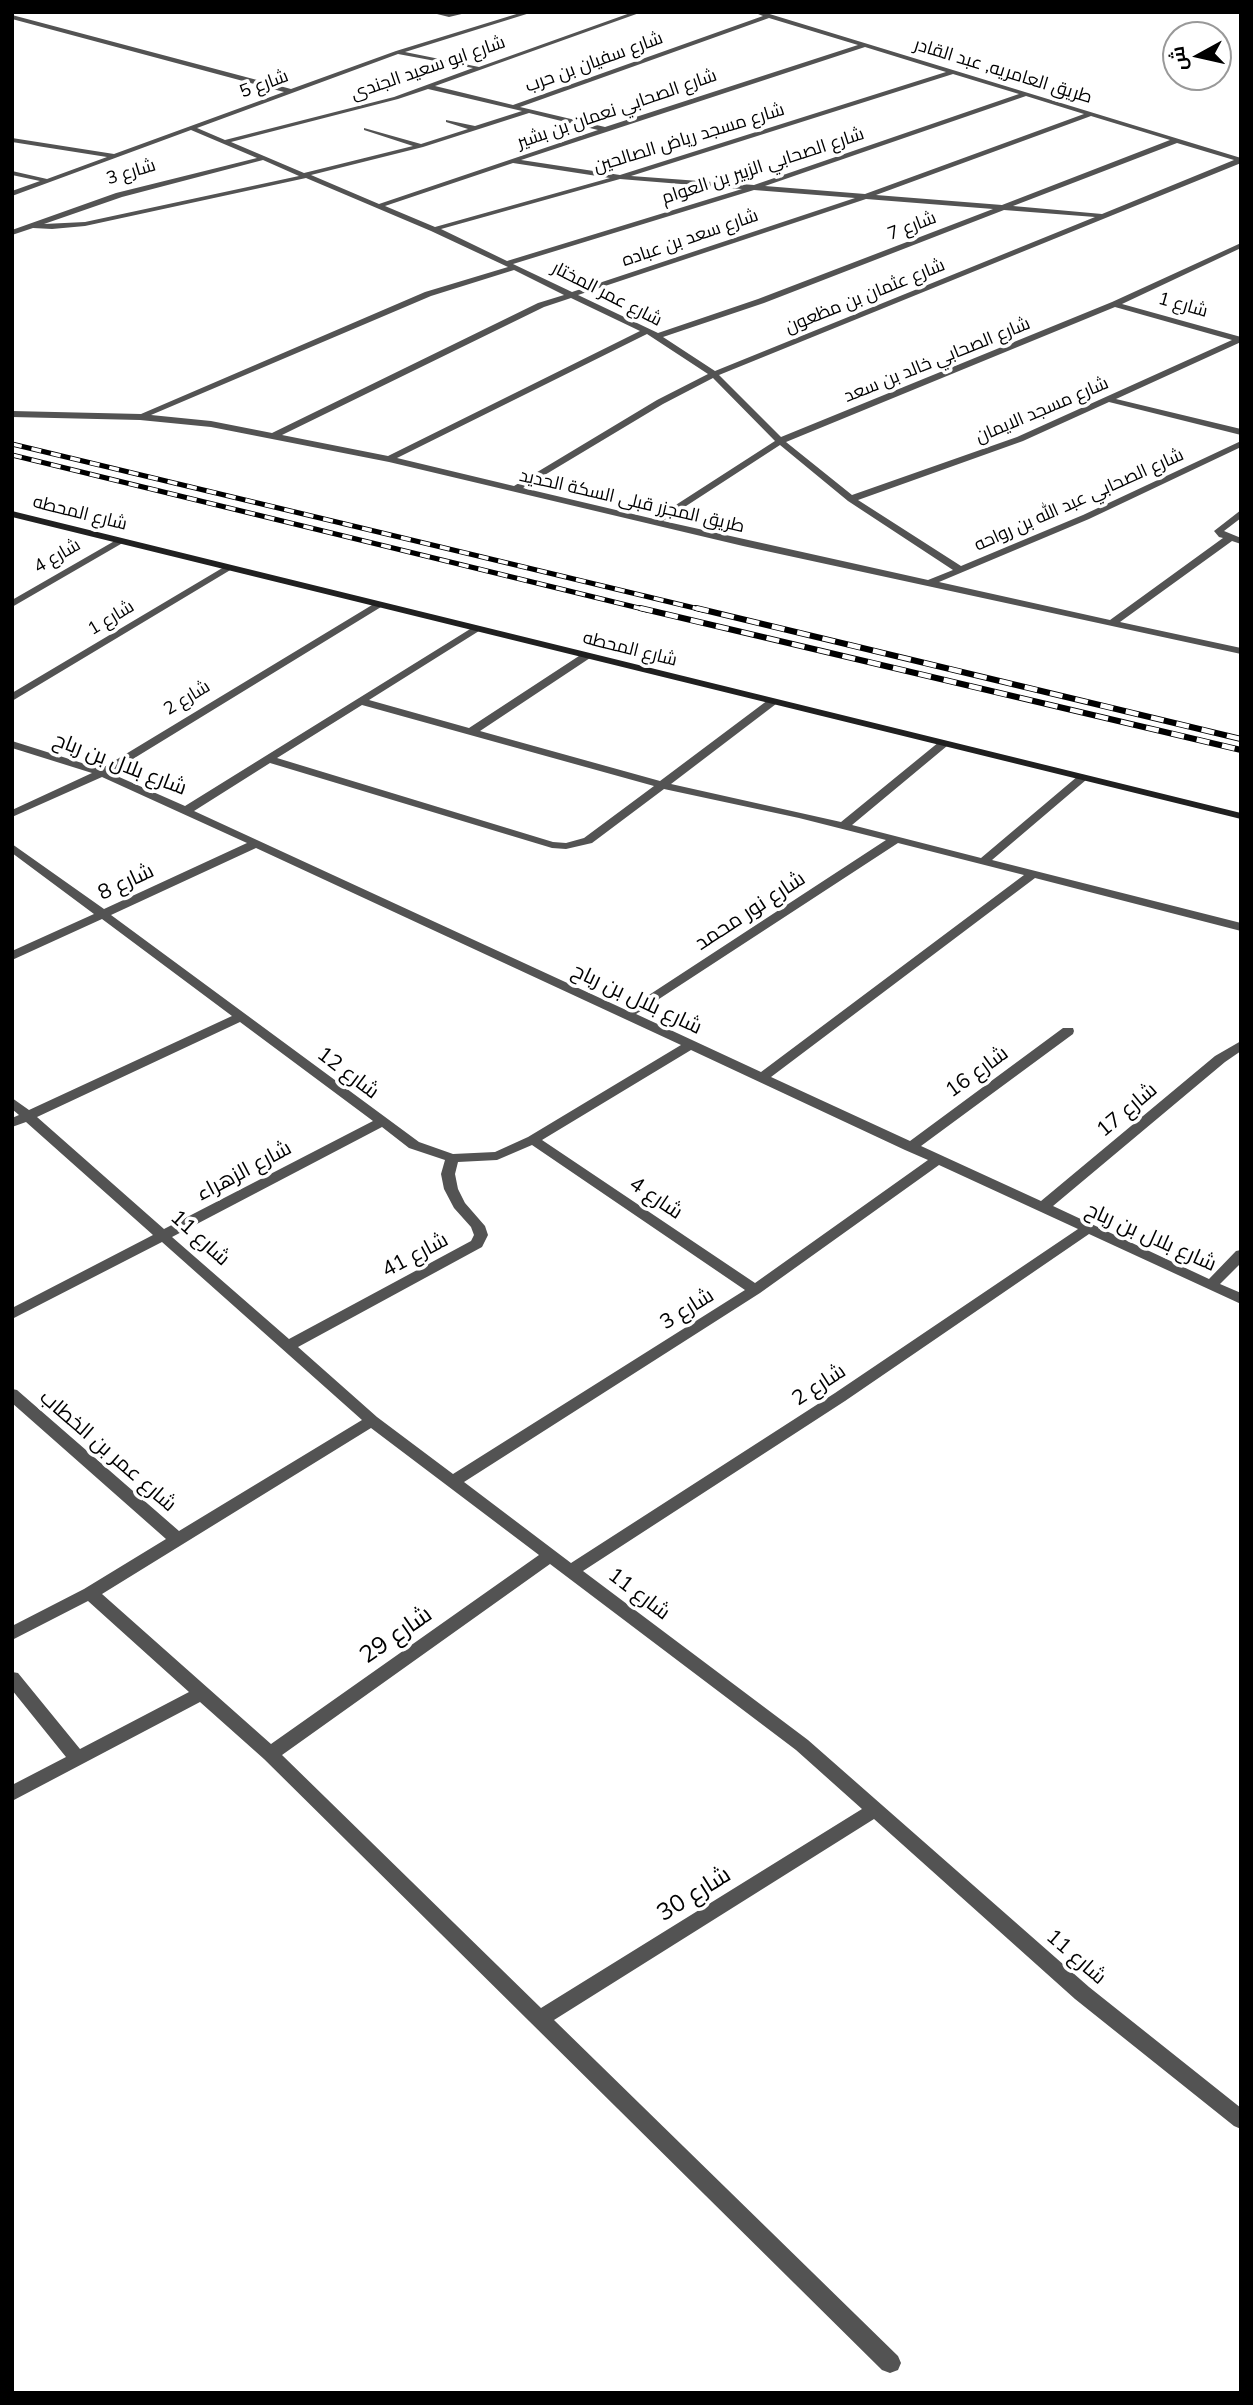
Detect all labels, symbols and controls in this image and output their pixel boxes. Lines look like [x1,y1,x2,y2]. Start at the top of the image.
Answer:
north arrow [1162,21,1232,91]
street label: شارع سفيان بن حرب [522,27,666,97]
street label: شارع ابو سعيد الجندى [348,31,508,105]
street label: طريق العامريه, عبد القادر [911,34,1095,108]
text: ش [1165,45,1192,72]
street label: شارع 5 [237,65,291,103]
street label: شارع الصحابي نعمان بن بشير [514,65,720,153]
street label: شارع مسجد رياض الصالحين [591,99,787,177]
street label: شارع الصحابي الزبير بن العوام [659,123,867,209]
street label: شارع 3 [104,154,158,190]
street label: شارع سعد بن عباده [619,205,761,271]
street label: شارع 7 [885,207,939,245]
street label: شارع عثمان بن مظعون [782,254,948,338]
street label: شارع عمر المختار [548,257,666,331]
street label: شارع 1 [1156,288,1210,322]
street label: شارع الصحابي خالد بن سعد [841,313,1033,407]
street label: شارع مسجد الايمان [972,372,1112,448]
street label: شارع الصحابي عبد الله بن رواحه [971,444,1187,556]
street label: طريق المجزر قبلى السكة الحديد [517,465,747,537]
street label: شارع المحطه [31,491,129,535]
street label: شارع 4 [30,534,84,578]
street label: شارع 1 [84,596,138,640]
street label: شارع المحطه [581,627,679,671]
street label: شارع 2 [160,676,214,720]
street label: شارع بلال بن رباح [50,727,190,801]
street label: شارع 8 [94,858,158,906]
street label: شارع نور محمد [690,866,810,956]
street label: شارع بلال بن رباح [568,958,706,1040]
street label: شارع 12 [312,1041,384,1105]
street label: شارع 16 [941,1041,1013,1103]
street label: شارع 17 [1092,1077,1162,1143]
street label: شارع الزهراء [192,1135,296,1207]
street label: شارع 4 [625,1171,687,1225]
street label: شارع بلال بن رباح [1082,1197,1220,1277]
street label: شارع 11 [165,1205,235,1271]
street label: شارع 41 [378,1227,452,1283]
street label: شارع 3 [655,1283,719,1335]
street label: شارع 2 [787,1358,851,1412]
street label: شارع عمر بن الخطاب [34,1385,182,1517]
street label: شارع 11 [603,1562,675,1626]
street label: شارع 29 [354,1600,438,1670]
street label: شارع 30 [652,1860,736,1928]
street label: شارع 11 [1041,1924,1111,1990]

